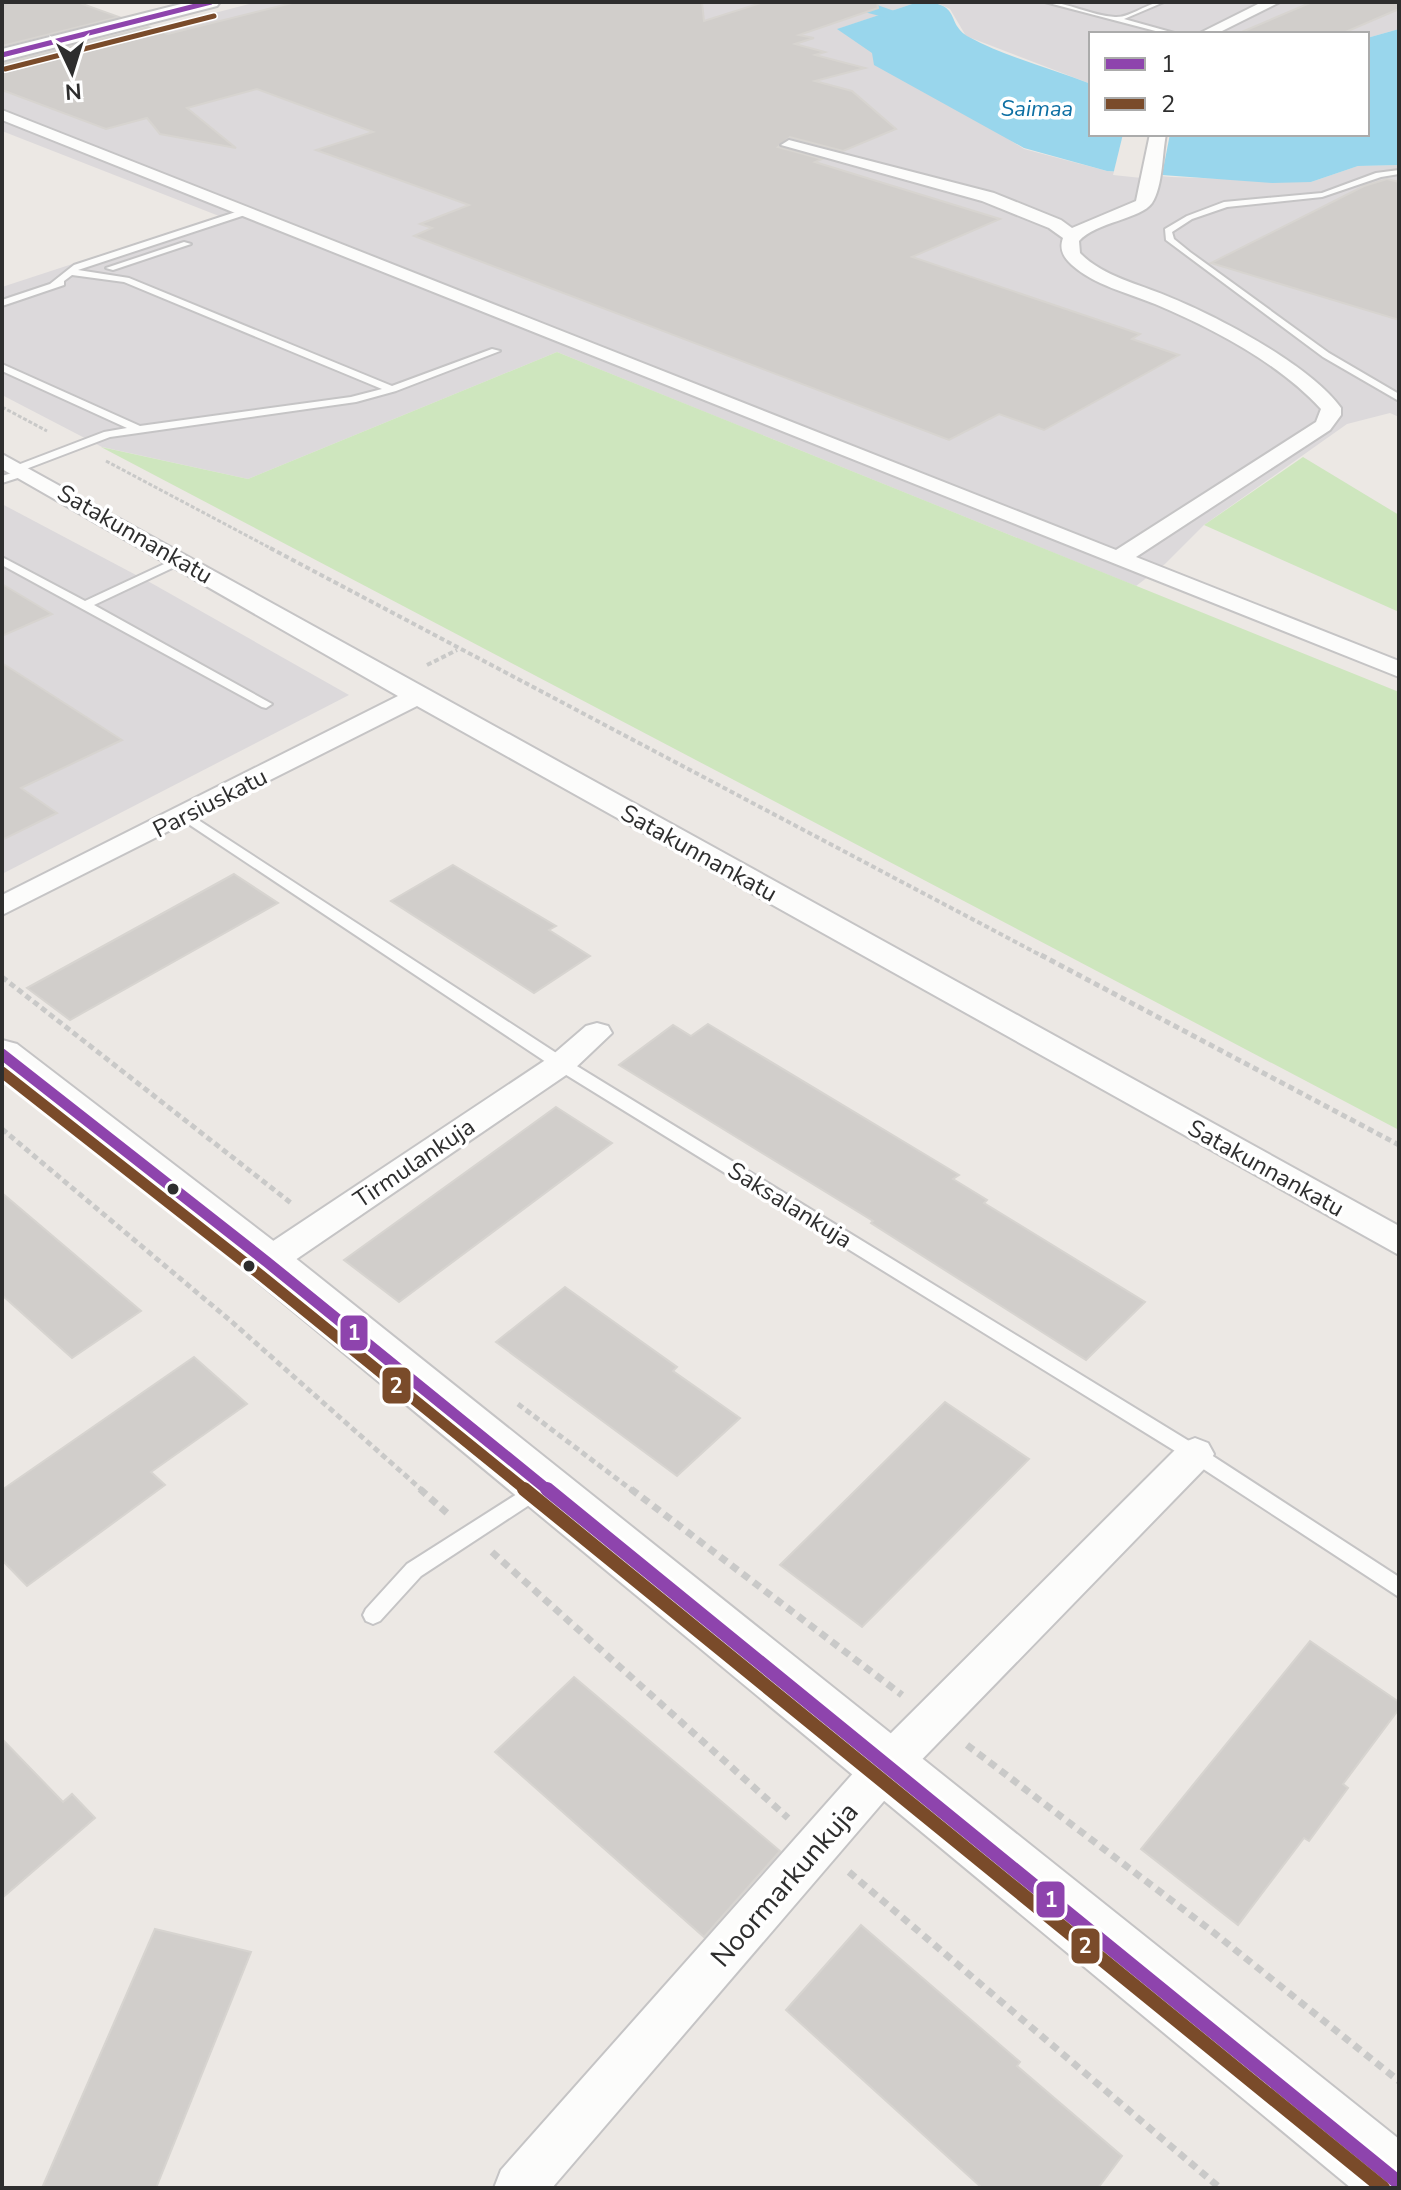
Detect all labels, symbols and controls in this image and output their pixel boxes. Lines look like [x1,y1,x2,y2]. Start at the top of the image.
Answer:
north arrow [32,32,112,112]
legend [1089,32,1369,136]
text: 1 [1161,48,1175,80]
text: N [64,75,83,106]
text: 2 [1161,88,1175,120]
water label: Saimaa [1001,94,1073,124]
street label: Satakunnankatu [52,477,218,591]
street label: Parsiuskatu [147,761,273,845]
street label: Satakunnankatu [615,797,783,909]
street label: Tirmulankuja [347,1111,481,1215]
street label: Satakunnankatu [1182,1112,1350,1224]
street label: Saksalankuja [722,1154,858,1256]
unlabelled marker [165,1181,181,1197]
unlabelled marker [241,1258,257,1274]
line badge: 1 [339,1314,369,1352]
text: 1 [347,1318,361,1348]
line badge: 2 [381,1366,412,1405]
text: 2 [389,1371,403,1401]
street label: Noormarkunkuja [702,1794,867,1975]
line badge: 1 [1035,1880,1066,1919]
text: 1 [1044,1885,1058,1915]
line badge: 2 [1070,1927,1101,1965]
text: 2 [1078,1931,1092,1961]

